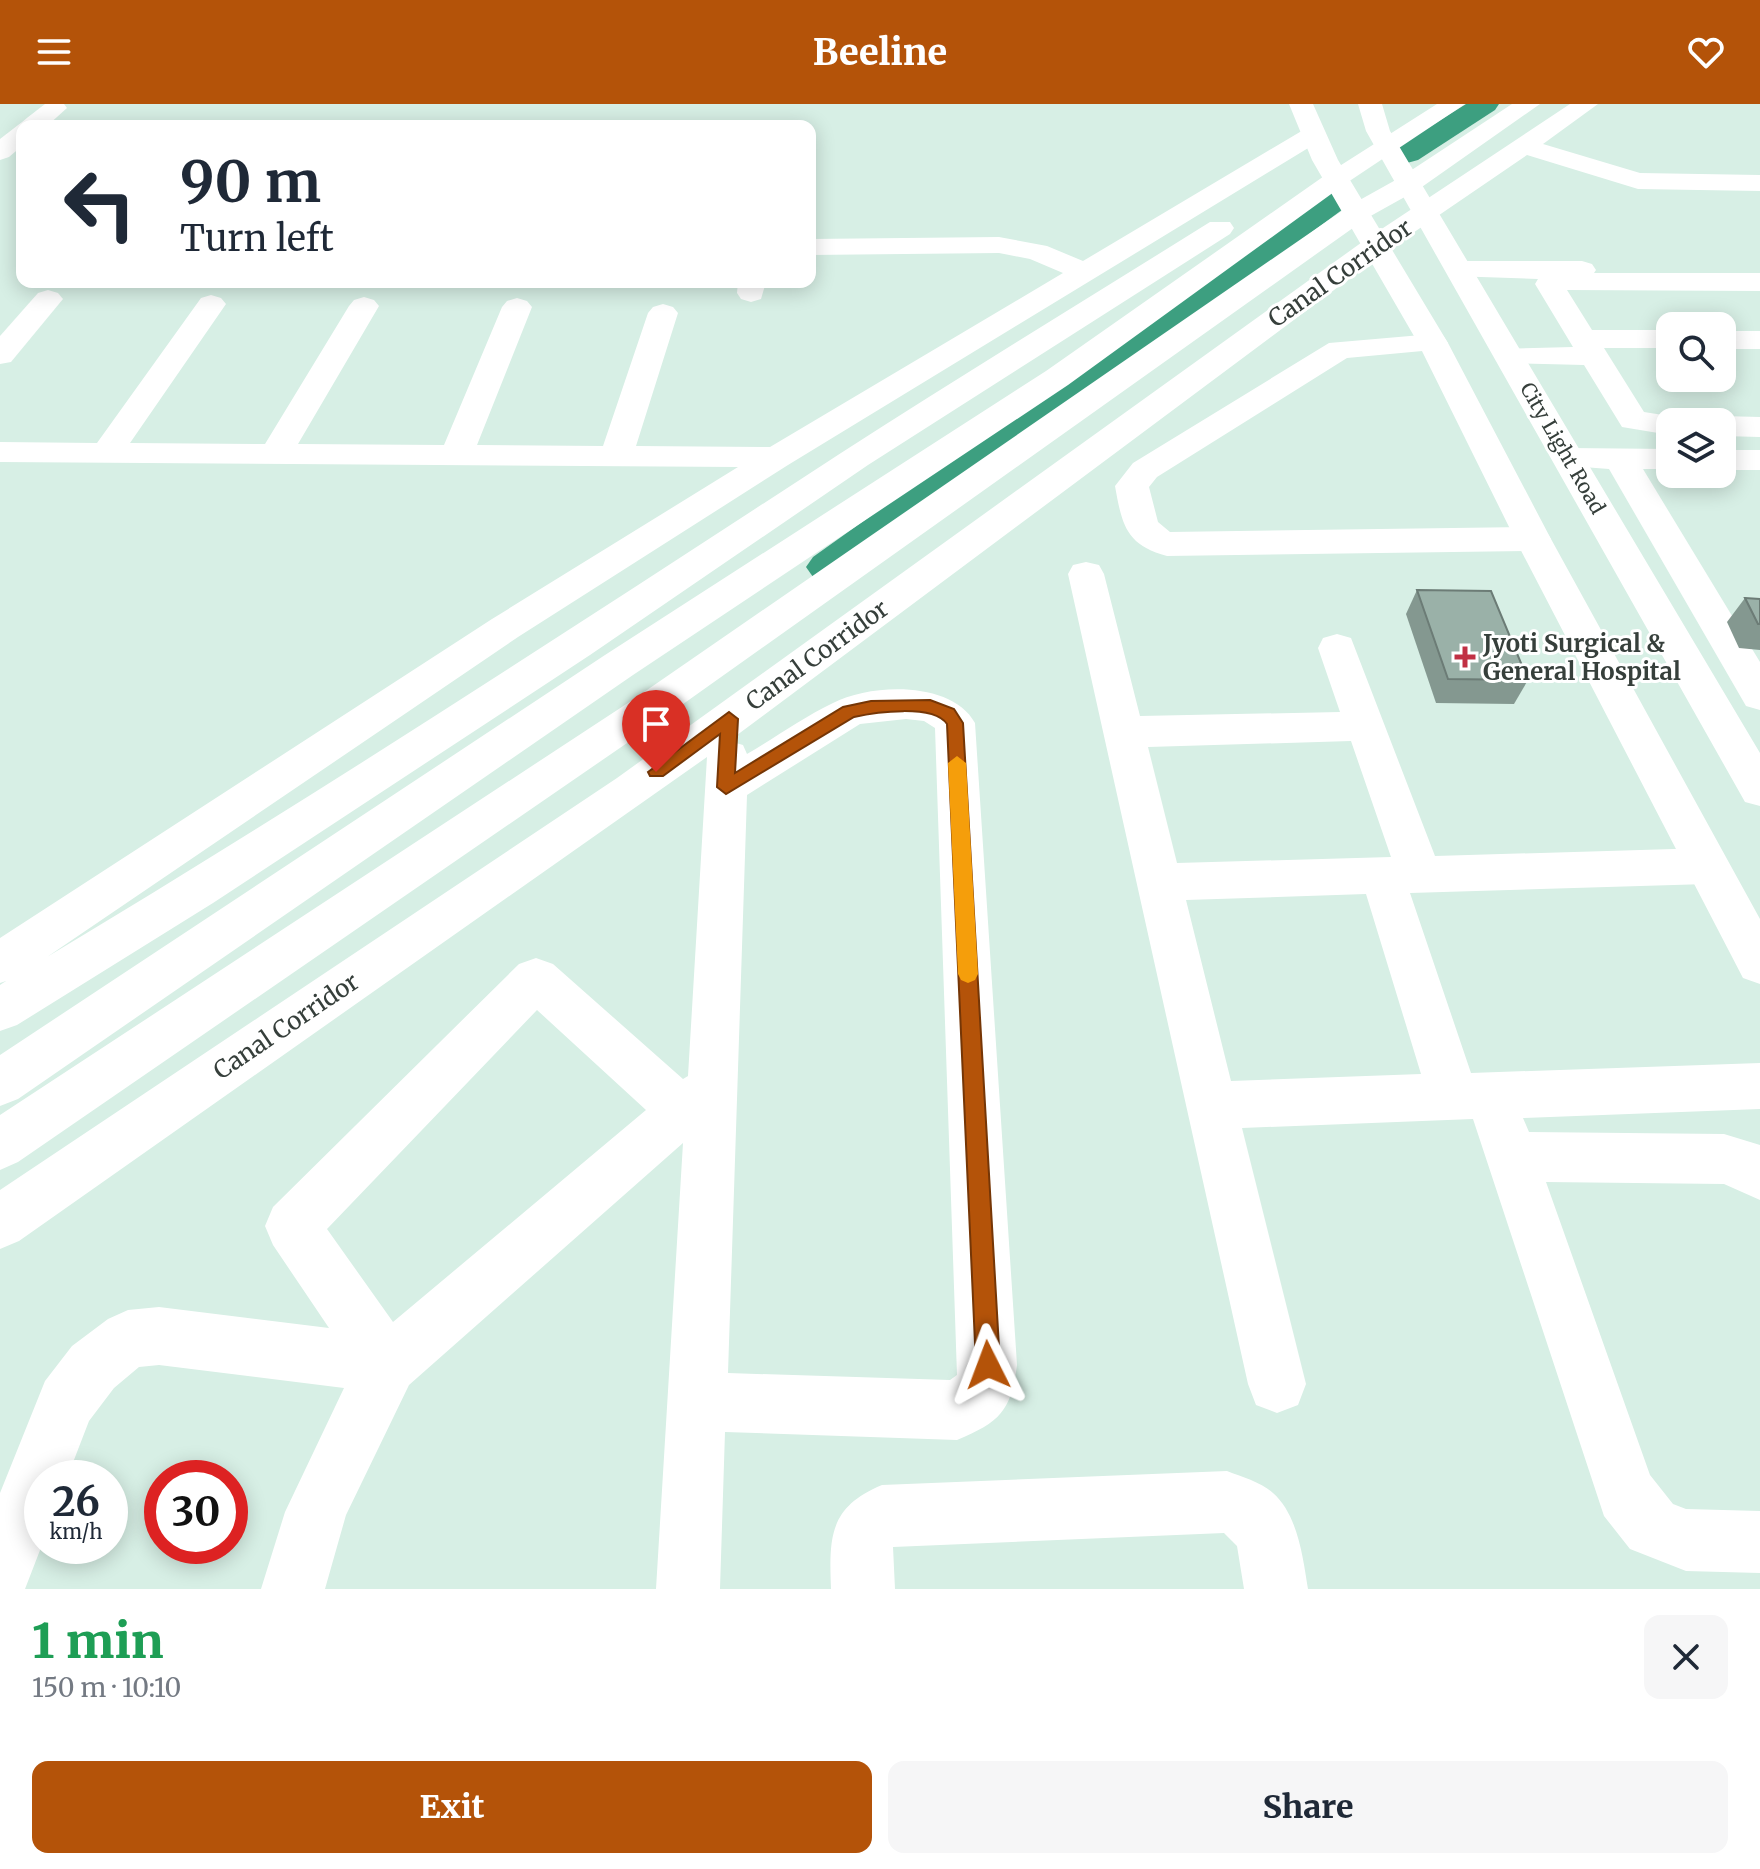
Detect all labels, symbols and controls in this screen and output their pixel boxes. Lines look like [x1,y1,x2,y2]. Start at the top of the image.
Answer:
icon: menu [32,30,76,74]
text: Beeline [813,30,947,75]
icon: heart [1684,30,1728,74]
text: 90 m [180,147,321,217]
icon: left [48,152,152,256]
street label: Canal Corridor [1262,212,1418,334]
text: Turn left [180,216,334,261]
map controls [1656,312,1736,488]
button: search [1656,312,1736,392]
street label: City Light Road [1515,378,1611,518]
button: layers [1656,408,1736,488]
street label: Canal Corridor [740,593,895,717]
place label: Jyoti Surgical & General Hospital [1482,628,1681,687]
marker: Jyoti Surgical & General Hospital [1454,646,1476,668]
pin [622,690,690,772]
icon: arrive [634,702,678,746]
street label: Canal Corridor [207,966,365,1086]
position arrow [946,1323,1030,1407]
speed limit sign: 30 [144,1460,248,1564]
text: 26 [52,1477,100,1527]
text: km/h [50,1519,102,1544]
text: 1 min [32,1611,164,1671]
button: close [1644,1615,1728,1699]
text: 150 m · 10:10 [32,1671,181,1704]
button: Exit [32,1761,872,1853]
button: Share [888,1761,1728,1853]

